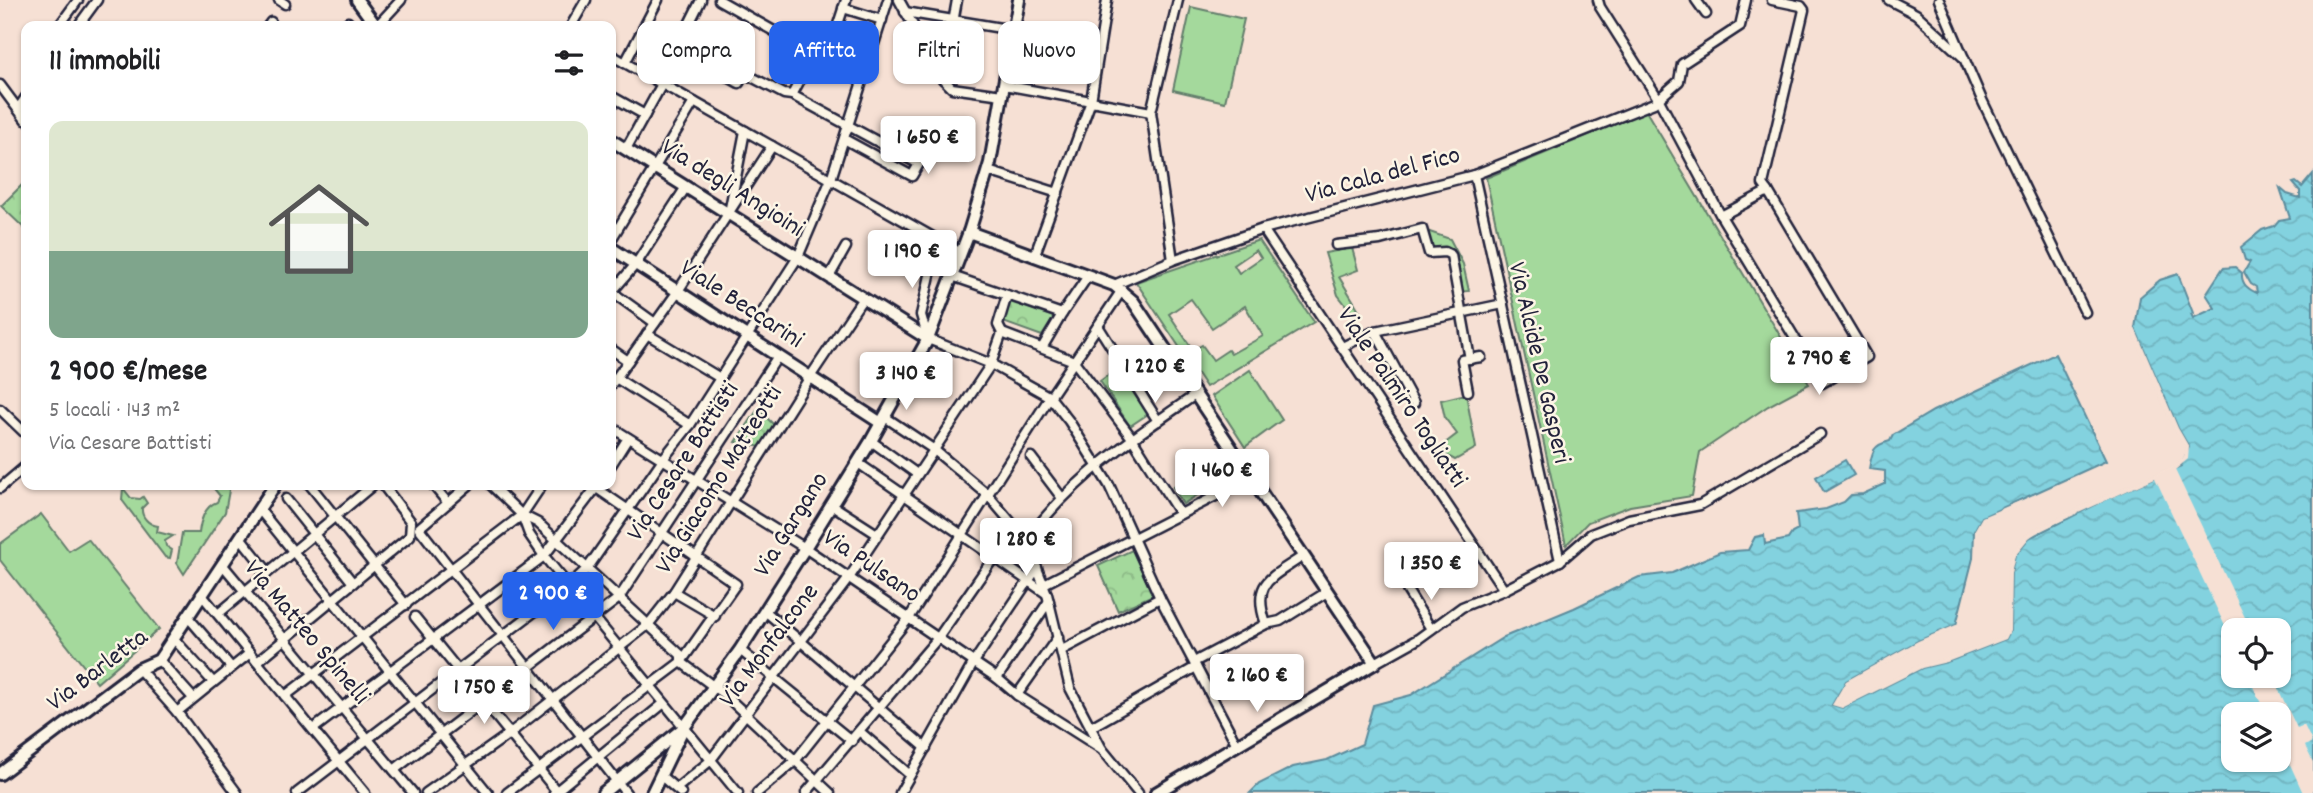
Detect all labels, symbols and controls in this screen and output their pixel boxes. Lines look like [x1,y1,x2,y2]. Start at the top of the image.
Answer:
chip: Compra [637,21,755,84]
chip: Affitta [769,21,879,84]
chip: Filtri [893,21,984,84]
chip: Nuovo [998,21,1100,84]
text: 11 immobili [49,42,160,85]
icon: filters [550,44,588,82]
pin: 1 650 € [863,116,993,176]
text: 1 650 € [897,122,959,155]
street label: Via degli Angioini [653,130,811,248]
street label: Via Cala del Fico [1301,138,1465,214]
icon: home [256,166,382,292]
pin: 1 190 € [847,230,977,290]
text: 1 190 € [884,236,940,269]
street label: Viale Beccarini [672,251,810,359]
street label: Via Alcide De Gasperi [1497,259,1579,468]
street label: Viale Palmiro Togliatti [1327,300,1475,496]
pin: 2 790 € [1754,338,1884,397]
text: 2 790 € [1786,343,1852,376]
pin: 1 220 € [1090,346,1220,405]
text: 1 220 € [1124,351,1186,384]
text: 2 900 €/mese [49,352,207,395]
pin: 3 140 € [841,352,971,412]
text: 3 140 € [876,358,936,391]
street label: Via Cesare Battisti [618,375,750,549]
street label: Via Giacomo Matteotti [647,378,793,582]
text: 5 locali · 143 m² [49,395,180,428]
text: Via Cesare Battisti [49,428,211,461]
pin: 1 460 € [1157,449,1287,509]
text: 1 460 € [1191,455,1253,488]
street label: Via Gargano [745,465,839,585]
pin: 1 280 € [961,518,1091,578]
street label: Via Pulsano [815,521,927,613]
text: 1 280 € [996,524,1056,557]
pin: 1 350 € [1366,542,1496,602]
text: 1 350 € [1400,548,1462,581]
street label: Via Matteo Spinelli [234,552,378,714]
pin: 2 900 € [488,572,618,632]
street label: Via Monfalcone [711,576,829,716]
text: 2 900 € [518,578,588,611]
map controls [2221,618,2291,772]
button: locate [2221,618,2291,688]
street label: Via Barletta [40,620,157,721]
pin: 2 160 € [1192,654,1322,714]
text: 2 160 € [1226,660,1288,693]
pin: 1 750 € [419,666,549,726]
text: 1 750 € [454,672,514,705]
button: layers [2221,702,2291,772]

